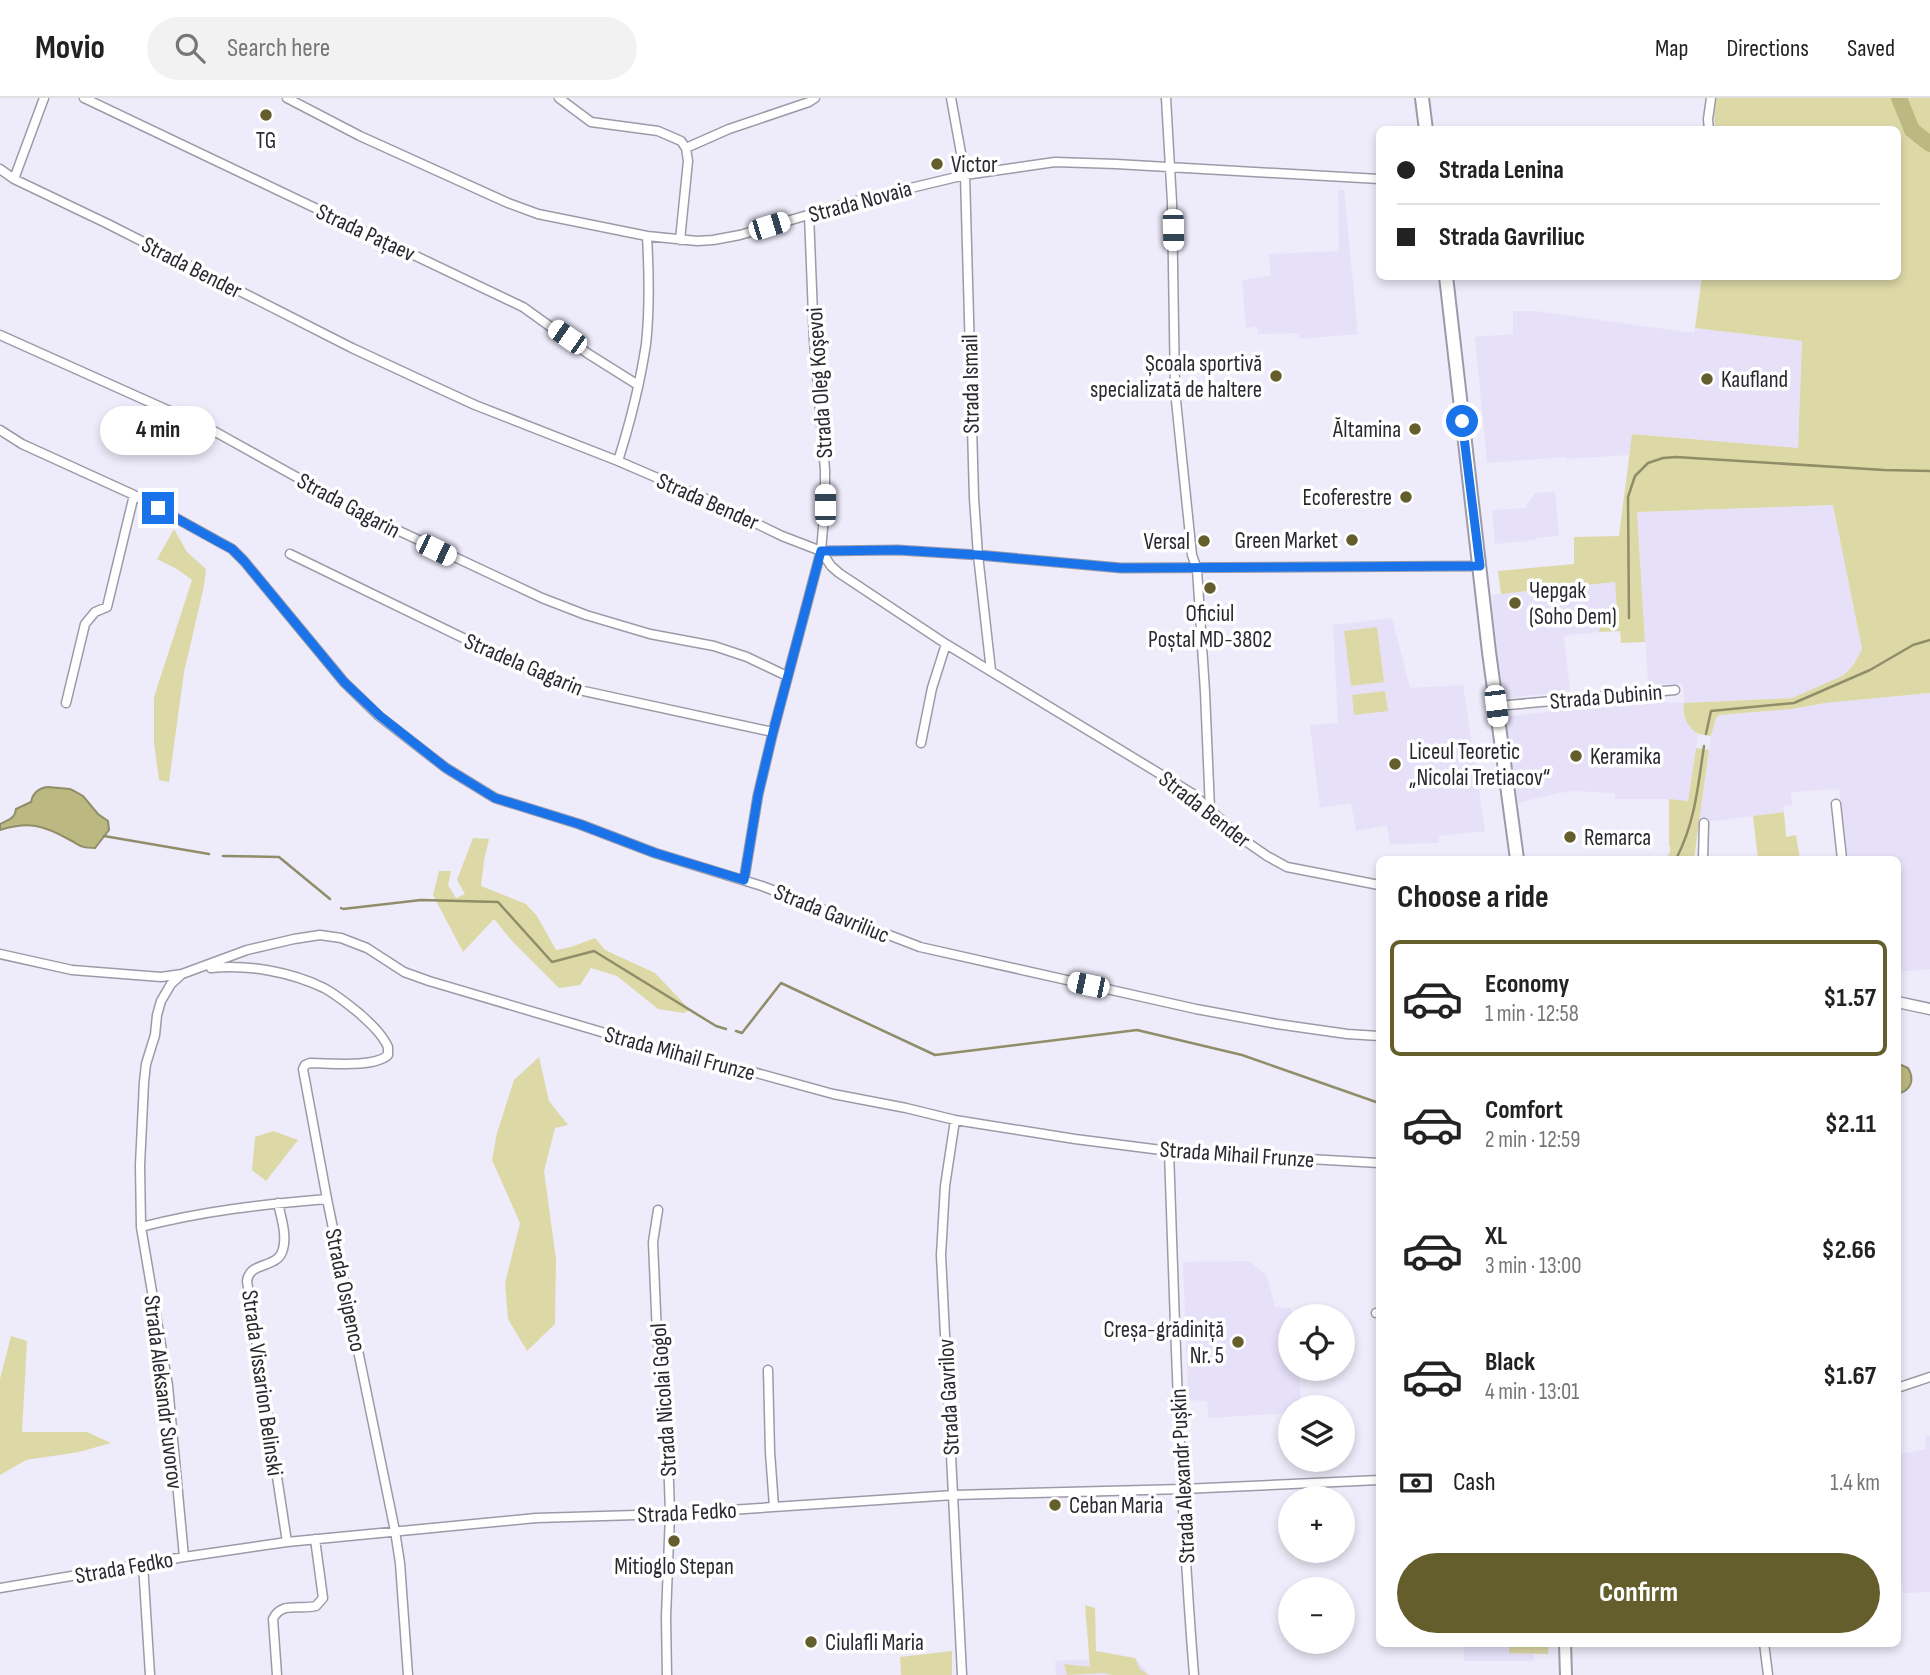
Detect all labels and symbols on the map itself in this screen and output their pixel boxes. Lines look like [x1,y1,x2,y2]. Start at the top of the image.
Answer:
marker: TG [258,107,274,123]
place label: TG [256,127,276,155]
place label: Victor [951,151,998,179]
marker: Victor [929,156,945,172]
street label: Strada Novaia [806,175,915,229]
street label: Strada Pațaev [312,198,420,268]
car [1163,209,1184,251]
car [746,210,793,242]
street label: Strada Bender [137,231,247,305]
street label: Strada Oleg Koşevoi [801,307,839,459]
car [544,316,591,358]
street label: Strada Ismail [956,334,986,434]
place label: Școala sportivă specializată de haltere [1090,350,1262,404]
place label: Kaufland [1721,366,1788,394]
marker: Școala sportivă specializată de haltere [1268,368,1284,384]
marker: Kaufland [1699,371,1715,387]
route start [1446,405,1478,437]
callout: 4 min [100,406,216,456]
place label: Ăltamina [1332,416,1401,444]
marker: Ăltamina [1407,421,1423,437]
street label: Strada Gagarin [292,467,405,545]
street label: Strada Bender [652,467,763,537]
car [815,484,836,526]
place label: Ecoferestre [1302,484,1392,512]
marker: Ecoferestre [1398,489,1414,505]
route end [142,492,174,524]
place label: Green Market [1235,527,1338,555]
place label: Versal [1144,528,1190,556]
car [413,531,460,569]
marker: Green Market [1344,532,1360,548]
marker: Versal [1196,533,1212,549]
place label: Чердак (Soho Dem) [1529,577,1617,631]
marker: Oficiul Poștal MD-3802 [1202,580,1218,596]
marker: Чердак (Soho Dem) [1507,595,1523,611]
place label: Oficiul Poștal MD-3802 [1148,600,1272,654]
street label: Stradela Gagarin [460,627,587,702]
street label: Strada Dubinin [1549,678,1663,716]
car [1484,684,1509,728]
place label: Liceul Teoretic „Nicolai Tretiacov“ [1409,738,1550,792]
place label: Keramika [1590,743,1661,771]
marker: Keramika [1568,748,1584,764]
marker: Liceul Teoretic „Nicolai Tretiacov“ [1387,756,1403,772]
street label: Strada Bender [1153,765,1256,855]
place label: Remarca [1584,824,1651,852]
marker: Remarca [1562,829,1578,845]
street label: Strada Gavriliuc [770,878,893,950]
car [1066,970,1111,1000]
street label: Strada Mihail Frunze [601,1020,758,1088]
street label: Strada Mihail Frunze [1159,1136,1315,1174]
street label: Strada Osipenco [318,1226,372,1354]
street label: Strada Vissarion Belinski [235,1288,289,1478]
street label: Strada Aleksandr Suvorov [137,1294,189,1491]
place label: Creșa-grădiniță Nr. 5 [1103,1316,1224,1370]
street label: Strada Nicolai Gogol [645,1322,683,1478]
marker: Creșa-grădiniță Nr. 5 [1230,1334,1246,1350]
street label: Strada Gavrilov [932,1338,966,1456]
street label: Strada Alexandr Pușkin [1164,1388,1202,1564]
place label: Ceban Maria [1069,1492,1163,1520]
street label: Strada Fedko [637,1496,737,1530]
marker: Ceban Maria [1047,1497,1063,1513]
marker: Mitioglo Stepan [666,1533,682,1549]
street label: Strada Fedko [73,1546,175,1590]
place label: Mitioglo Stepan [614,1553,734,1581]
place label: Ciulafli Maria [825,1629,924,1657]
marker: Ciulafli Maria [803,1634,819,1650]

